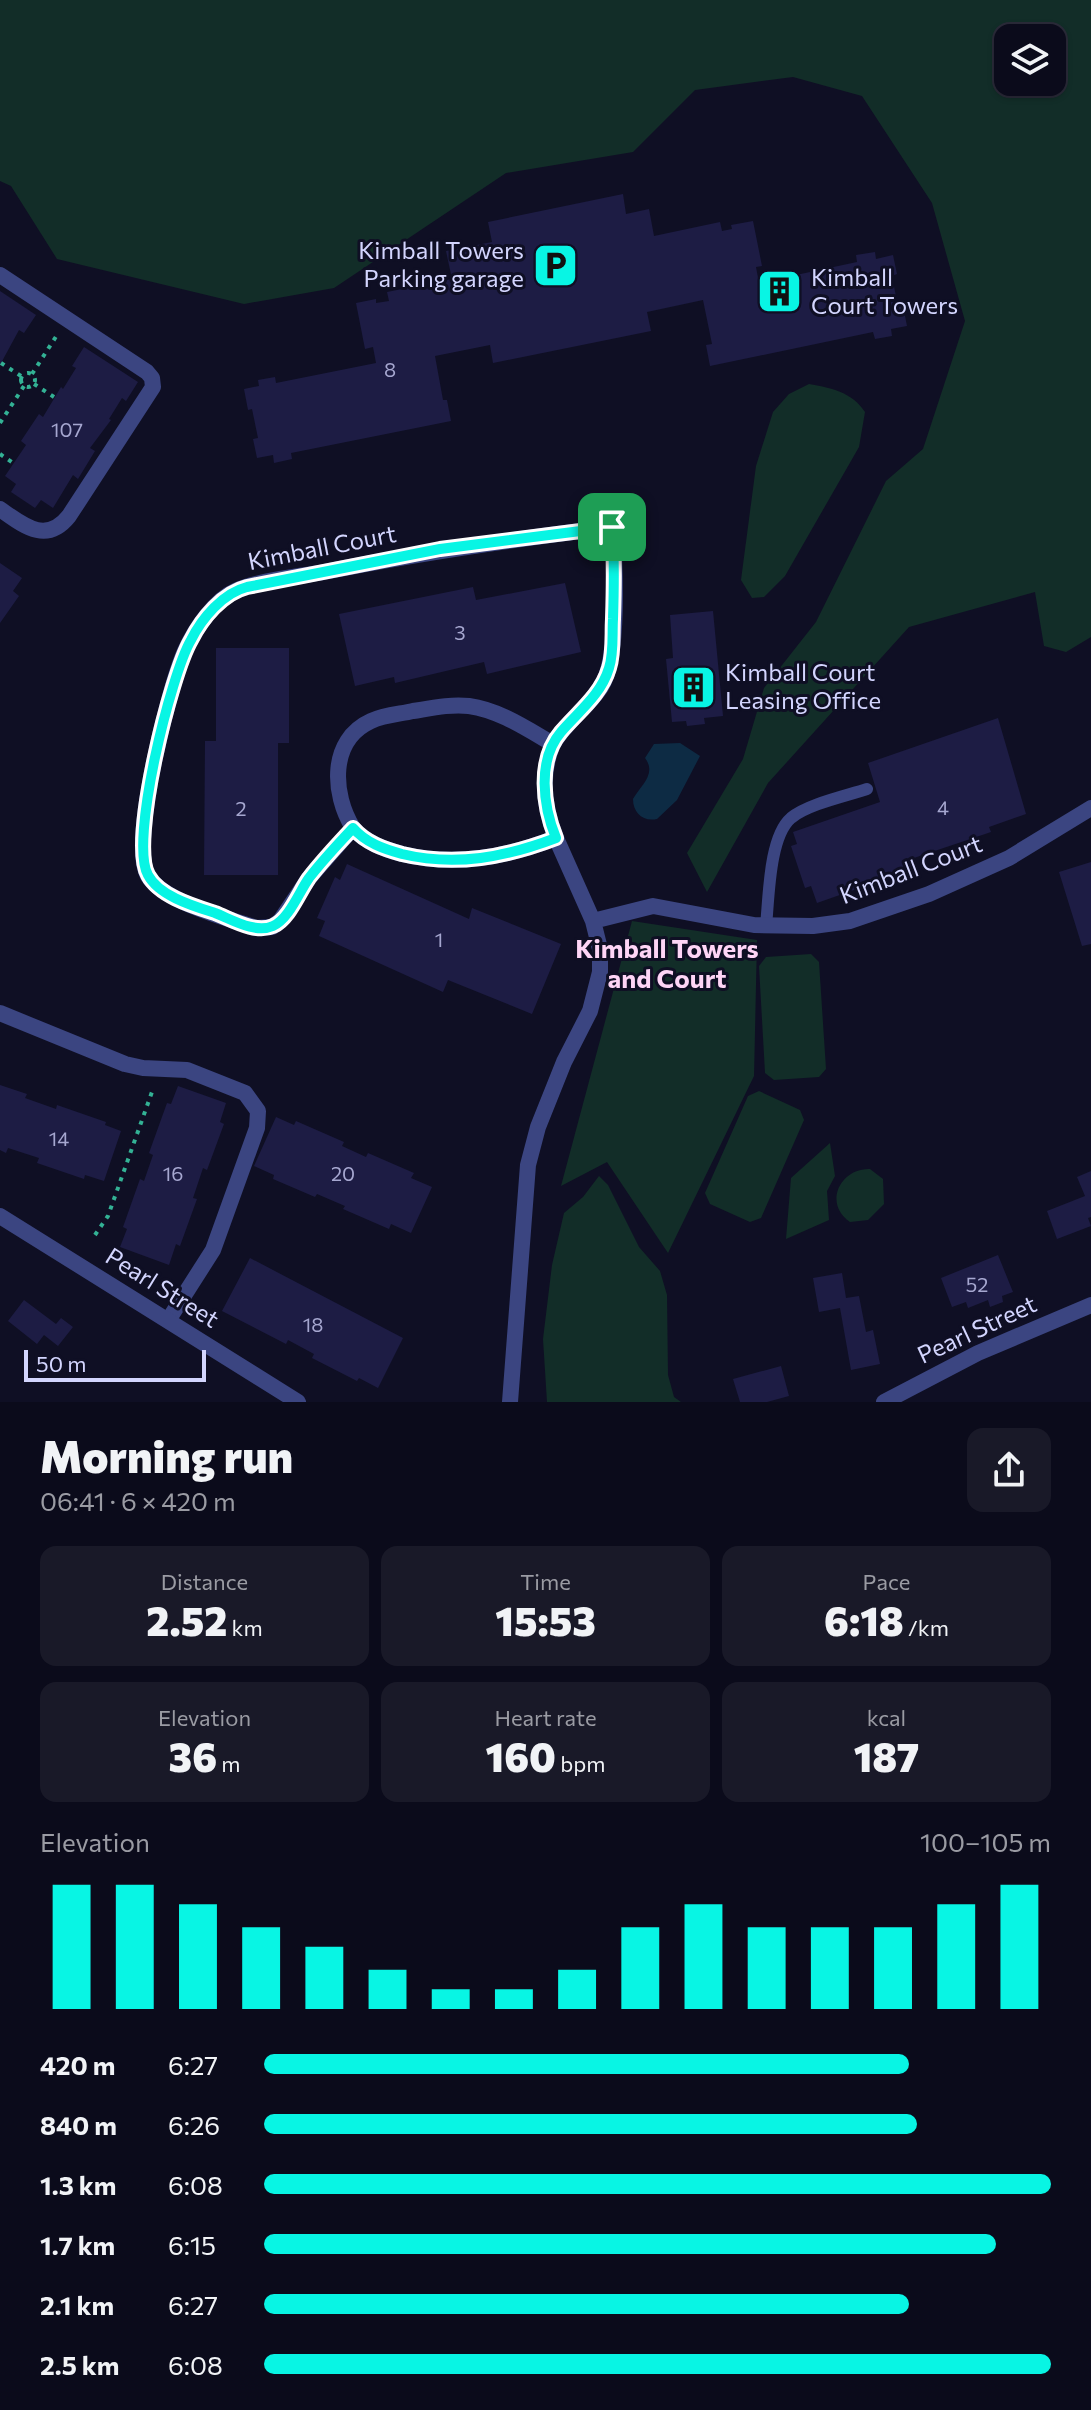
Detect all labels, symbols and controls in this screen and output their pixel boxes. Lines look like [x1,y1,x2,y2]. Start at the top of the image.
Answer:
map controls [994,24,1066,96]
button: layers [994,24,1066,96]
place label: Kimball Towers Parking garage [358,235,524,292]
parking icon: Kimball Towers Parking garage [531,241,579,289]
place label: Kimball Court Towers [811,262,958,319]
building icon: Kimball Court Towers [756,268,804,316]
house number: 8 [384,357,396,381]
house number: 107 [51,417,83,441]
pin [578,493,646,561]
icon: arrive [590,505,634,549]
street label: Kimball Court [245,518,398,575]
house number: 3 [454,620,466,644]
place label: Kimball Court Leasing Office [725,657,881,714]
building icon: Kimball Court Leasing Office [670,663,718,711]
house number: 4 [937,795,949,819]
house number: 2 [235,796,247,820]
street label: Kimball Court [835,828,986,909]
house number: 1 [435,927,443,951]
district label: Kimball Towers and Court [575,932,759,993]
house number: 14 [49,1126,69,1150]
house number: 16 [163,1161,183,1185]
house number: 20 [331,1161,355,1185]
street label: Pearl Street [101,1241,225,1333]
house number: 52 [966,1272,988,1296]
street label: Pearl Street [912,1288,1041,1369]
house number: 18 [303,1312,323,1336]
scale bar [24,1346,206,1382]
text: 50 m [36,1350,86,1377]
text: Morning run [40,1428,293,1482]
button: share [967,1428,1051,1512]
text: 06:41 · 6 × 420 m [40,1485,236,1516]
text: Distance [161,1568,248,1595]
text: Time [520,1568,571,1595]
text: Pace [863,1568,910,1595]
text: 2.52 [146,1595,227,1644]
text: 15:53 [495,1595,596,1644]
text: 6:18 [824,1595,904,1644]
text: km [227,1614,263,1641]
text: /km [904,1614,949,1641]
text: Elevation [158,1704,251,1731]
text: Heart rate [494,1704,597,1731]
text: kcal [867,1704,906,1731]
text: 36 [169,1731,217,1780]
text: 160 [486,1731,556,1780]
text: 187 [854,1731,919,1780]
text: m [217,1750,240,1777]
text: bpm [556,1750,605,1777]
text: Elevation [40,1826,150,1857]
text: 100–105 m [920,1826,1051,1857]
text: 420 m [40,2049,115,2080]
text: 6:27 [168,2049,218,2080]
text: 840 m [40,2109,117,2140]
text: 6:26 [168,2109,220,2140]
text: 1.3 km [40,2169,116,2200]
text: 6:08 [168,2169,223,2200]
text: 1.7 km [40,2229,115,2260]
text: 6:15 [168,2229,216,2260]
text: 2.1 km [40,2289,114,2320]
text: 6:27 [168,2289,218,2320]
text: 2.5 km [40,2349,119,2380]
text: 6:08 [168,2349,223,2380]

